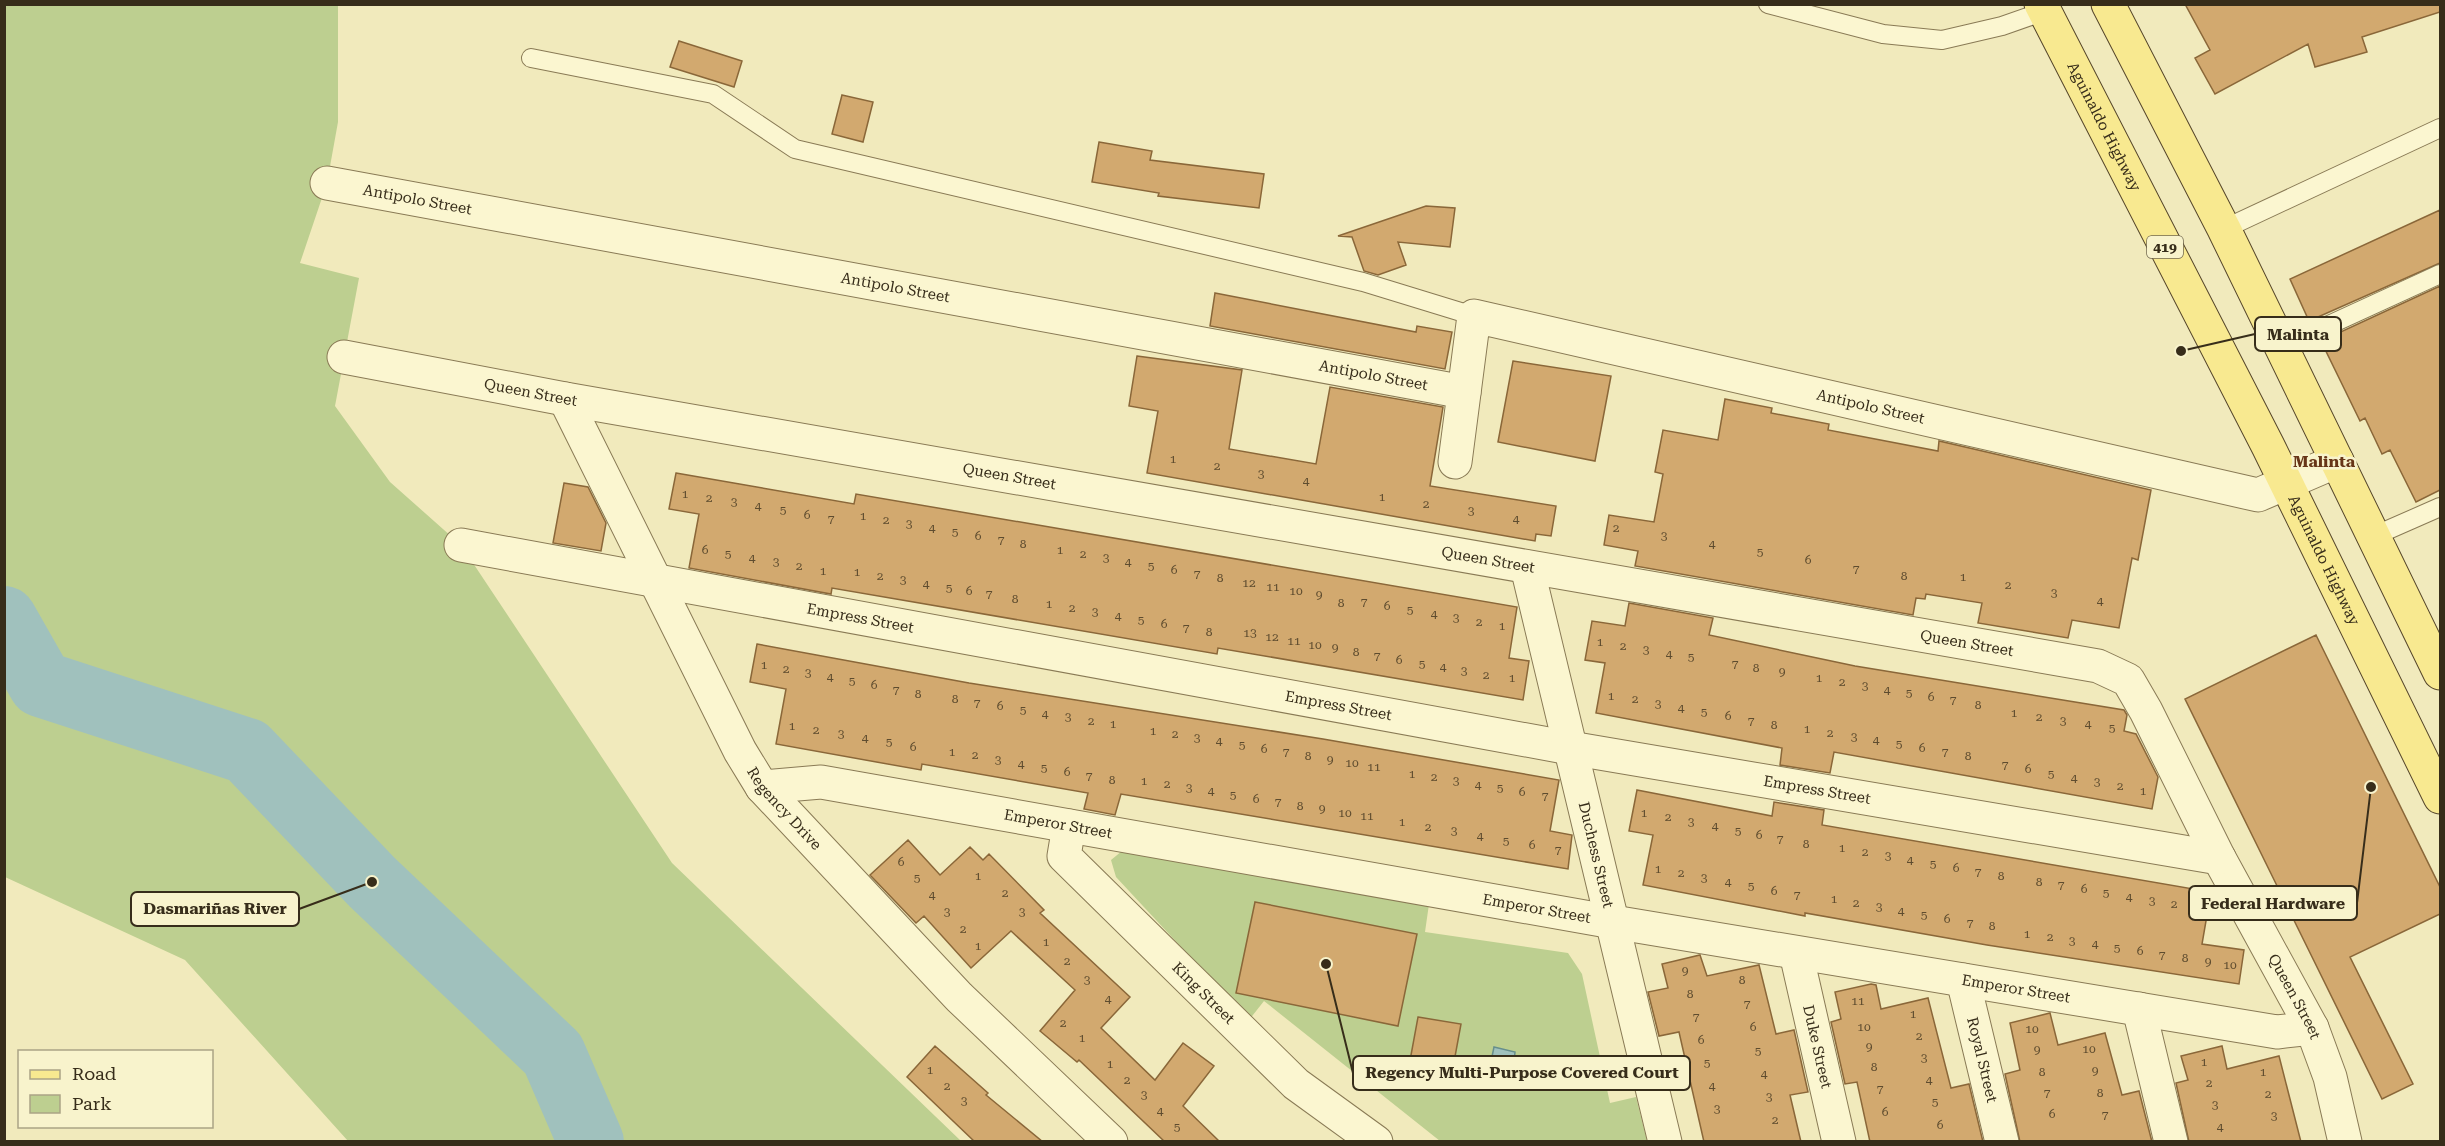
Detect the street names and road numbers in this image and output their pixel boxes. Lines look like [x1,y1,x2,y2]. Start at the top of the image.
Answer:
street label: Aguinaldo Highway [2063,59,2145,194]
street label: Antipolo Street [362,181,474,219]
road number: 419 [2147,236,2183,258]
street label: Antipolo Street [840,269,952,306]
street label: Antipolo Street [1318,357,1430,394]
street label: Queen Street [483,375,579,410]
street label: Antipolo Street [1815,385,1927,428]
street label: Queen Street [961,459,1058,493]
street label: Aguinaldo Highway [2284,492,2363,628]
street label: Queen Street [1440,543,1537,577]
street label: Empress Street [805,599,916,637]
street label: Queen Street [1919,626,2015,660]
street label: Empress Street [1283,687,1394,724]
street label: Regency Drive [743,764,825,854]
street label: Empress Street [1762,772,1872,808]
street label: Duchess Street [1575,800,1618,910]
street label: Emperor Street [1003,806,1114,842]
street label: Emperor Street [1481,890,1593,927]
street label: Queen Street [2264,951,2324,1042]
street label: King Street [1168,958,1239,1028]
street label: Emperor Street [1960,971,2072,1007]
street label: Duke Street [1799,1003,1836,1091]
street label: Royal Street [1963,1015,2001,1105]

